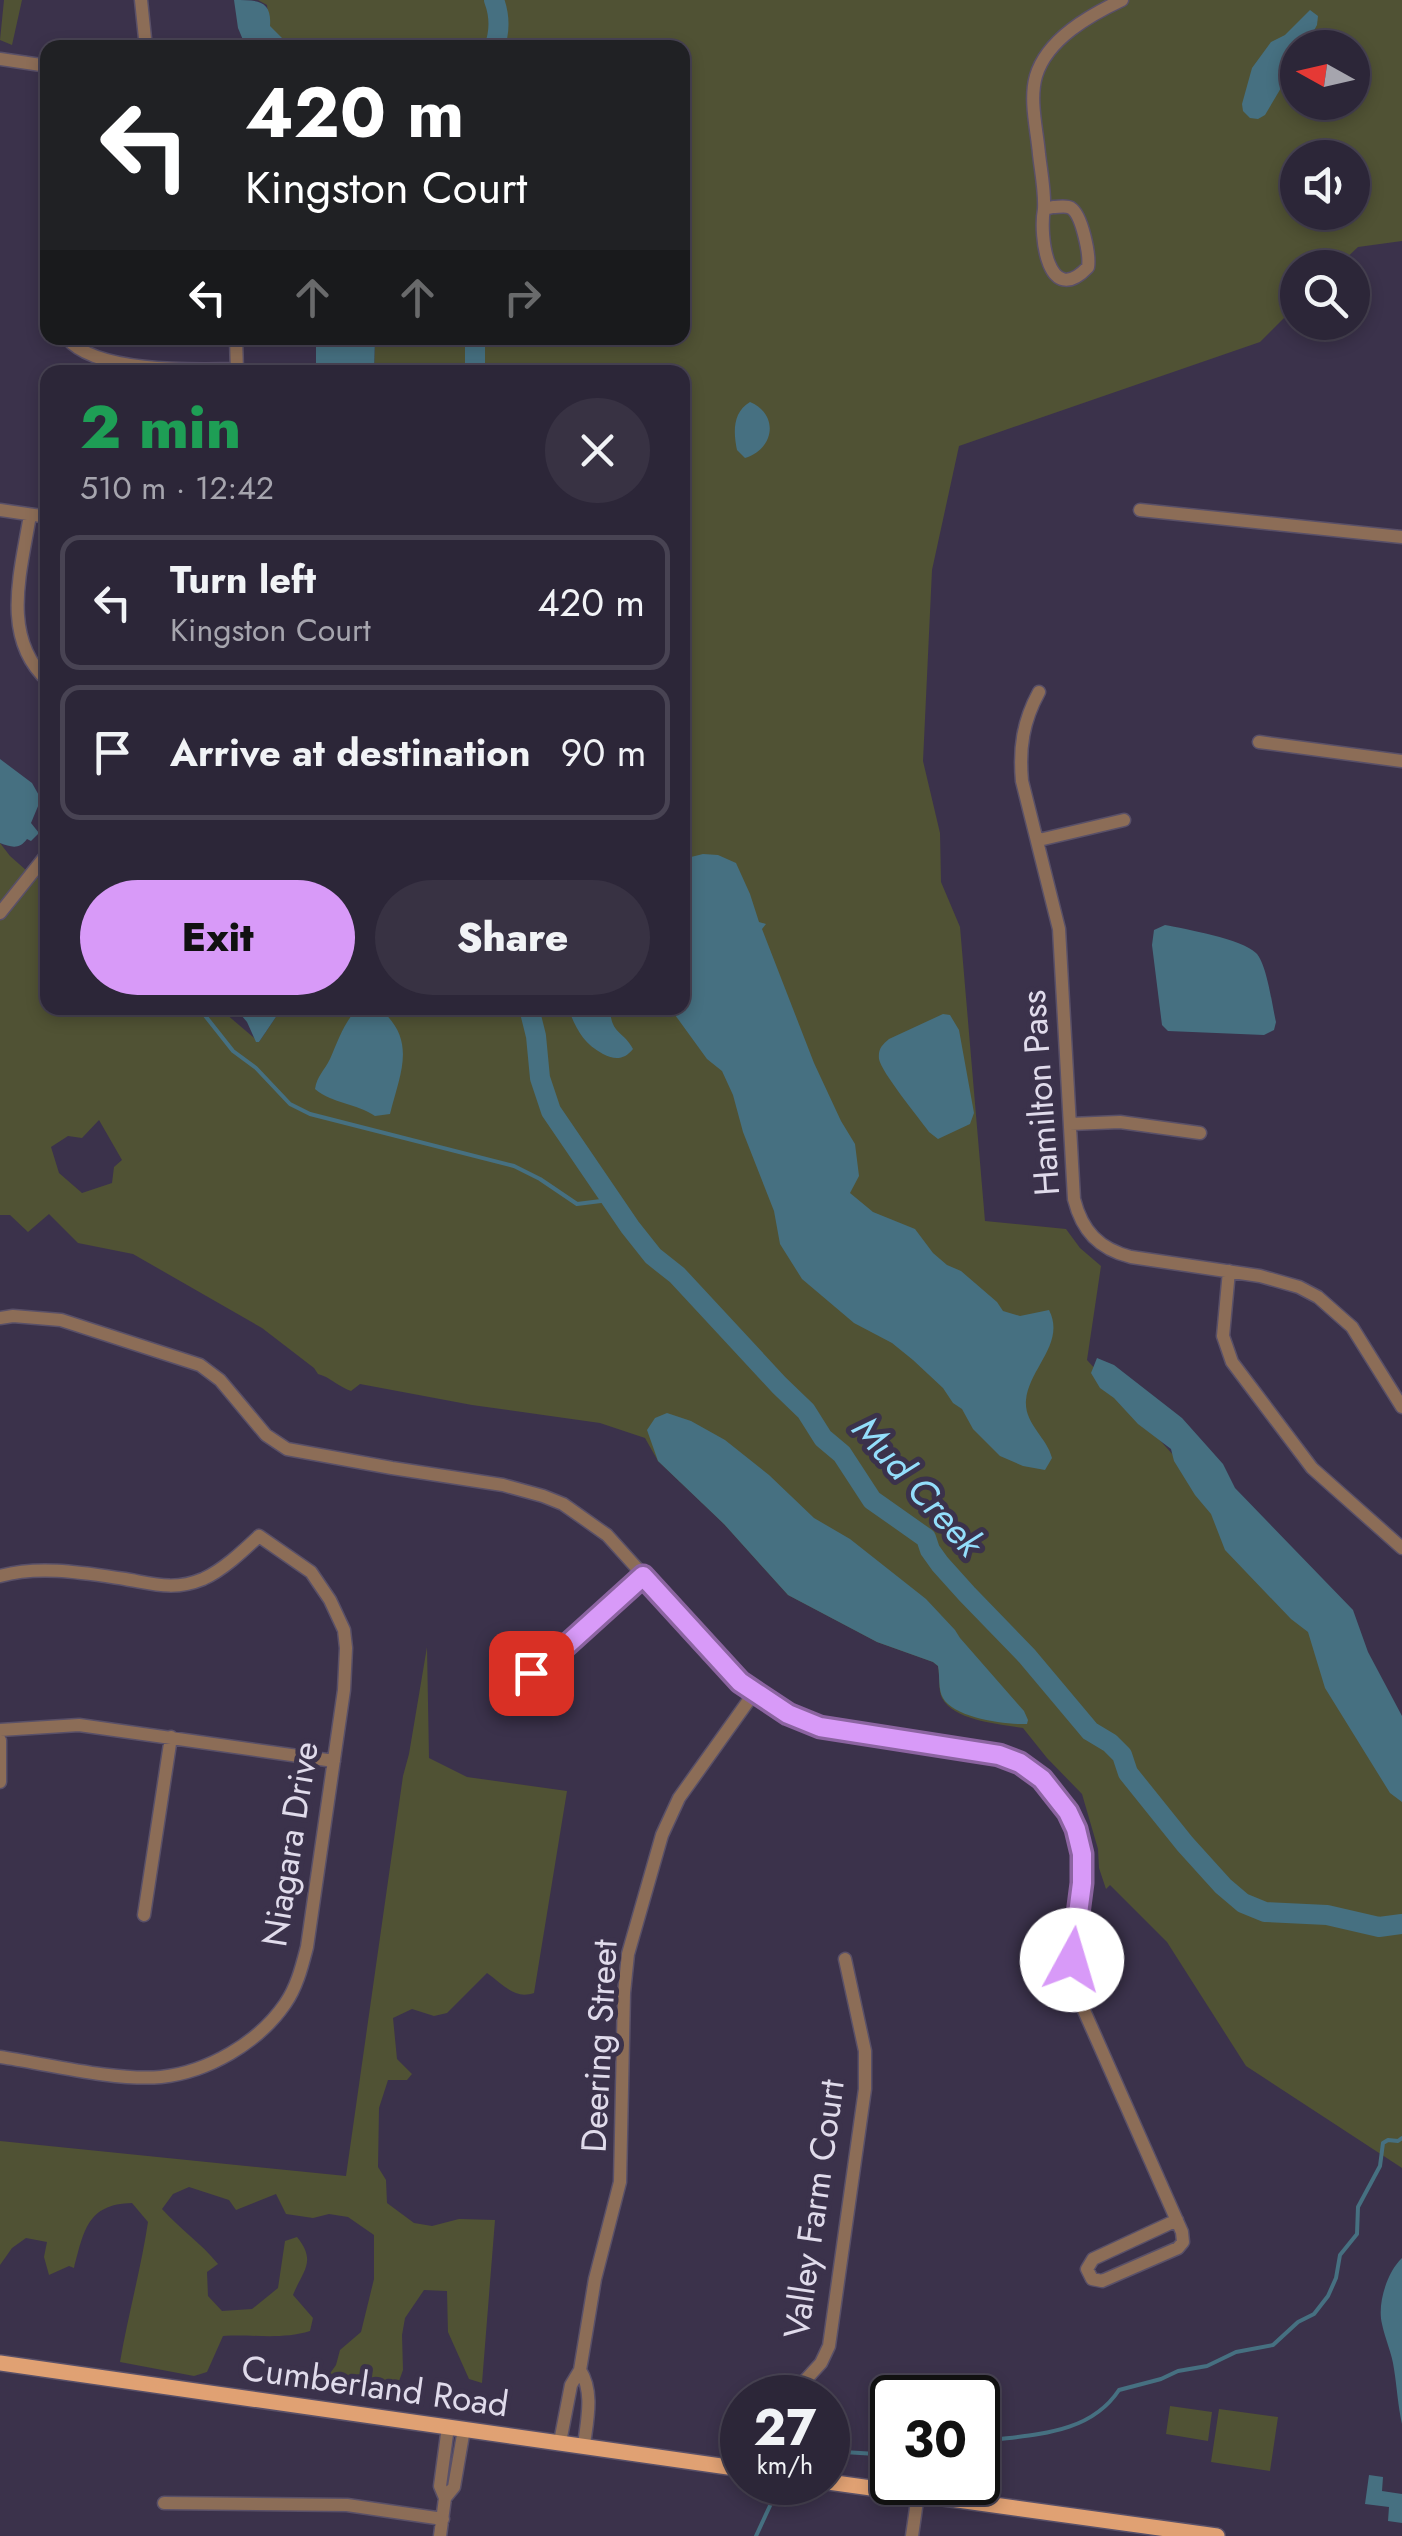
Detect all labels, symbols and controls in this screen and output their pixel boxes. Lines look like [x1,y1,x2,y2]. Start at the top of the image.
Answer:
north arrow [1280,30,1370,120]
map controls [1280,30,1370,340]
text: 420 m [245,62,465,163]
icon: left [80,80,210,210]
button: sound [1280,140,1370,230]
text: Kingston Court [245,155,527,220]
button: search [1280,250,1370,340]
icon: left [180,270,235,325]
icon: ahead [285,270,340,325]
icon: ahead [390,270,445,325]
icon: right [495,270,550,325]
text: 2 min [80,384,241,471]
button: close [545,398,650,503]
text: 510 m · 12:42 [80,465,274,511]
text: Turn left [170,552,316,607]
icon: left [85,575,140,630]
text: 420 m [537,575,645,630]
text: Kingston Court [170,607,371,653]
icon: arrive [85,725,140,780]
text: Arrive at destination [170,725,531,780]
text: 90 m [561,725,646,780]
button: Exit [80,880,355,995]
button: Share [375,880,650,995]
street label: Hamilton Pass [1008,989,1072,1197]
water label: Mud Creek [840,1403,998,1570]
pin [489,1631,574,1716]
icon: arrive [504,1646,559,1701]
street label: Niagara Drive [249,1738,331,1950]
position arrow [1020,1908,1124,2012]
street label: Deering Street [568,1938,630,2154]
street label: Valley Farm Court [771,2076,857,2342]
street label: Cumberland Road [238,2343,512,2429]
speed limit sign: 30 [870,2375,1000,2505]
text: 27 [754,2391,816,2464]
text: km/h [757,2447,813,2483]

